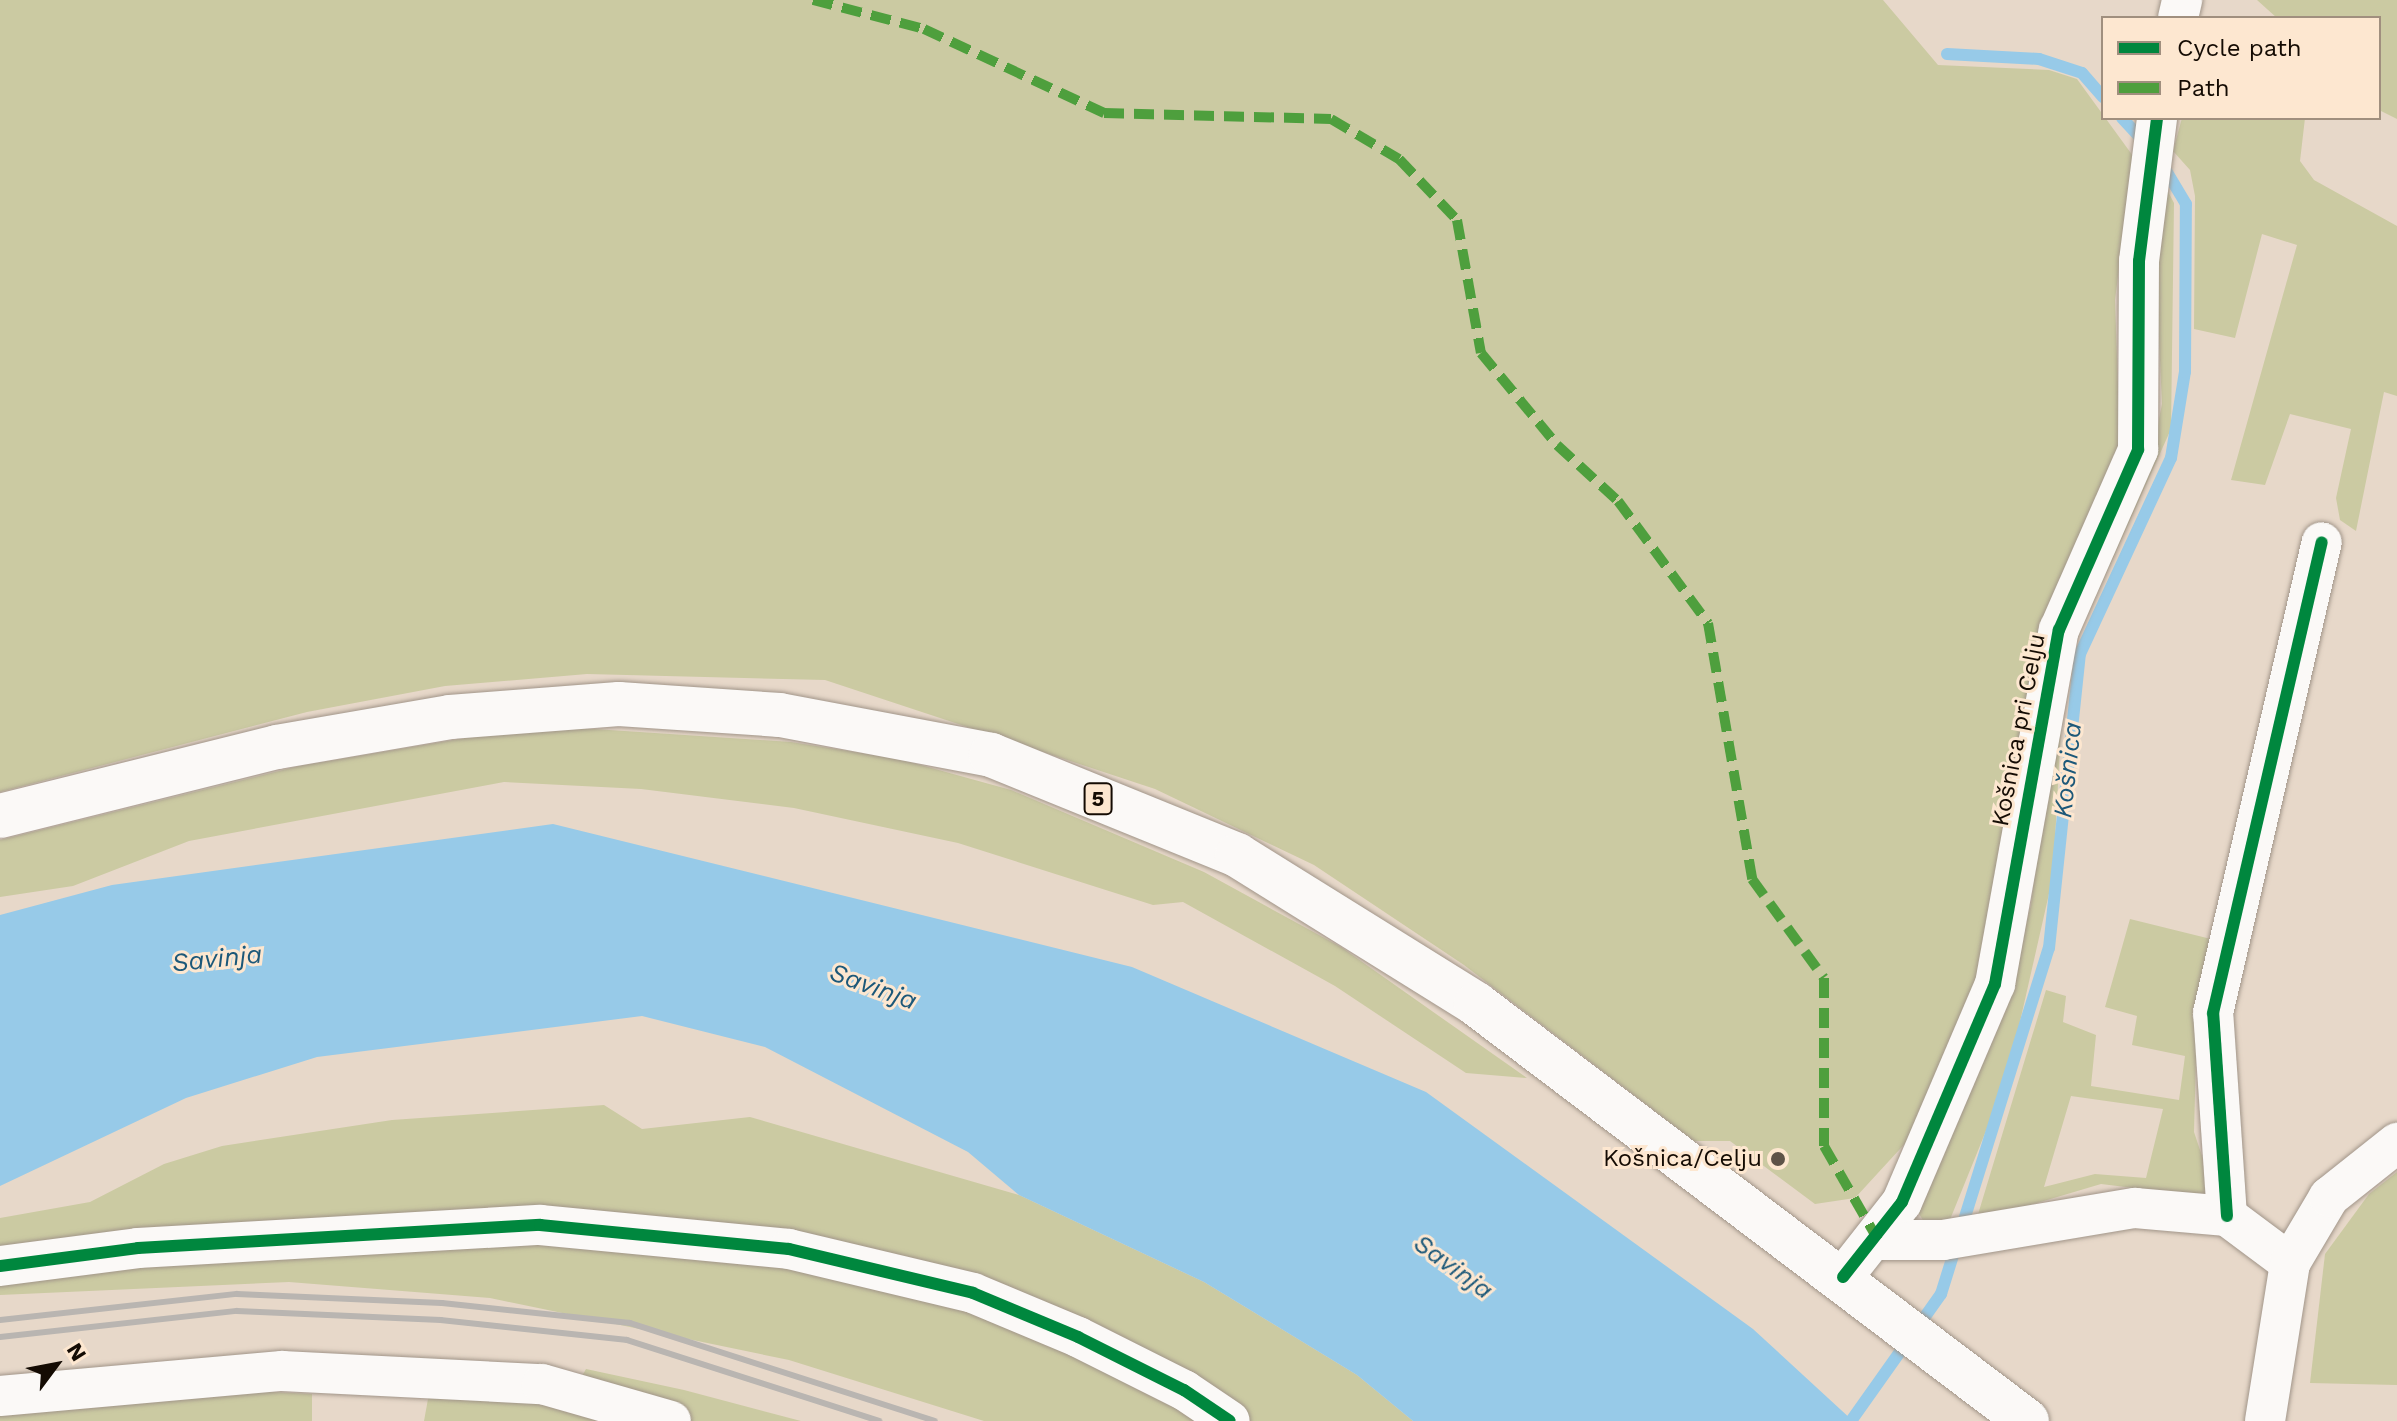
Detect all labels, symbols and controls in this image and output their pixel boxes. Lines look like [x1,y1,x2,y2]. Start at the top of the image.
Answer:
legend [2101,16,2381,120]
text: Cycle path [2177,34,2302,62]
text: Path [2177,74,2230,102]
street label: Košnica pri Celju [1986,631,2052,829]
water label: Košnica [2047,720,2089,820]
road number: 5 [1082,781,1114,817]
water label: Savinja [170,939,264,979]
water label: Savinja [825,957,921,1017]
place label: Košnica/Celju [1603,1145,1762,1173]
marker: Košnica/Celju [1769,1150,1787,1168]
water label: Savinja [1407,1228,1499,1306]
north arrow [16,1325,96,1405]
text: N [62,1338,92,1366]

